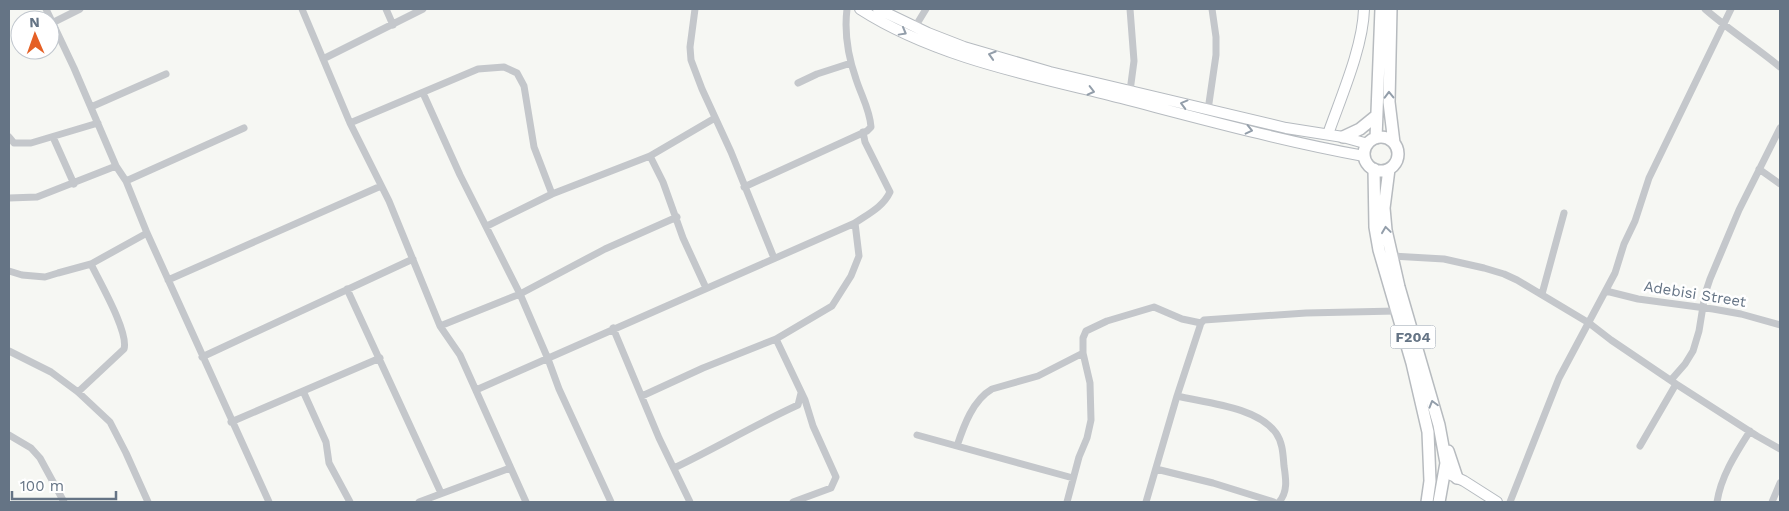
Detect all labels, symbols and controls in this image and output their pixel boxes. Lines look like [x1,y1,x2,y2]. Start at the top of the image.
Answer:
north arrow [10,10,60,60]
text: N [29,14,40,30]
one-way arrow [897,26,906,36]
one-way arrow [989,51,997,61]
one-way arrow [1086,85,1095,96]
one-way arrow [1384,91,1394,98]
one-way arrow [1180,100,1188,110]
one-way arrow [1244,124,1253,135]
one-way arrow [1381,226,1392,234]
street label: Adebisi Street [1643,277,1748,311]
road number: F204 [1390,326,1436,348]
one-way arrow [1428,401,1438,409]
scale bar [12,468,116,500]
text: 100 m [20,477,64,495]

